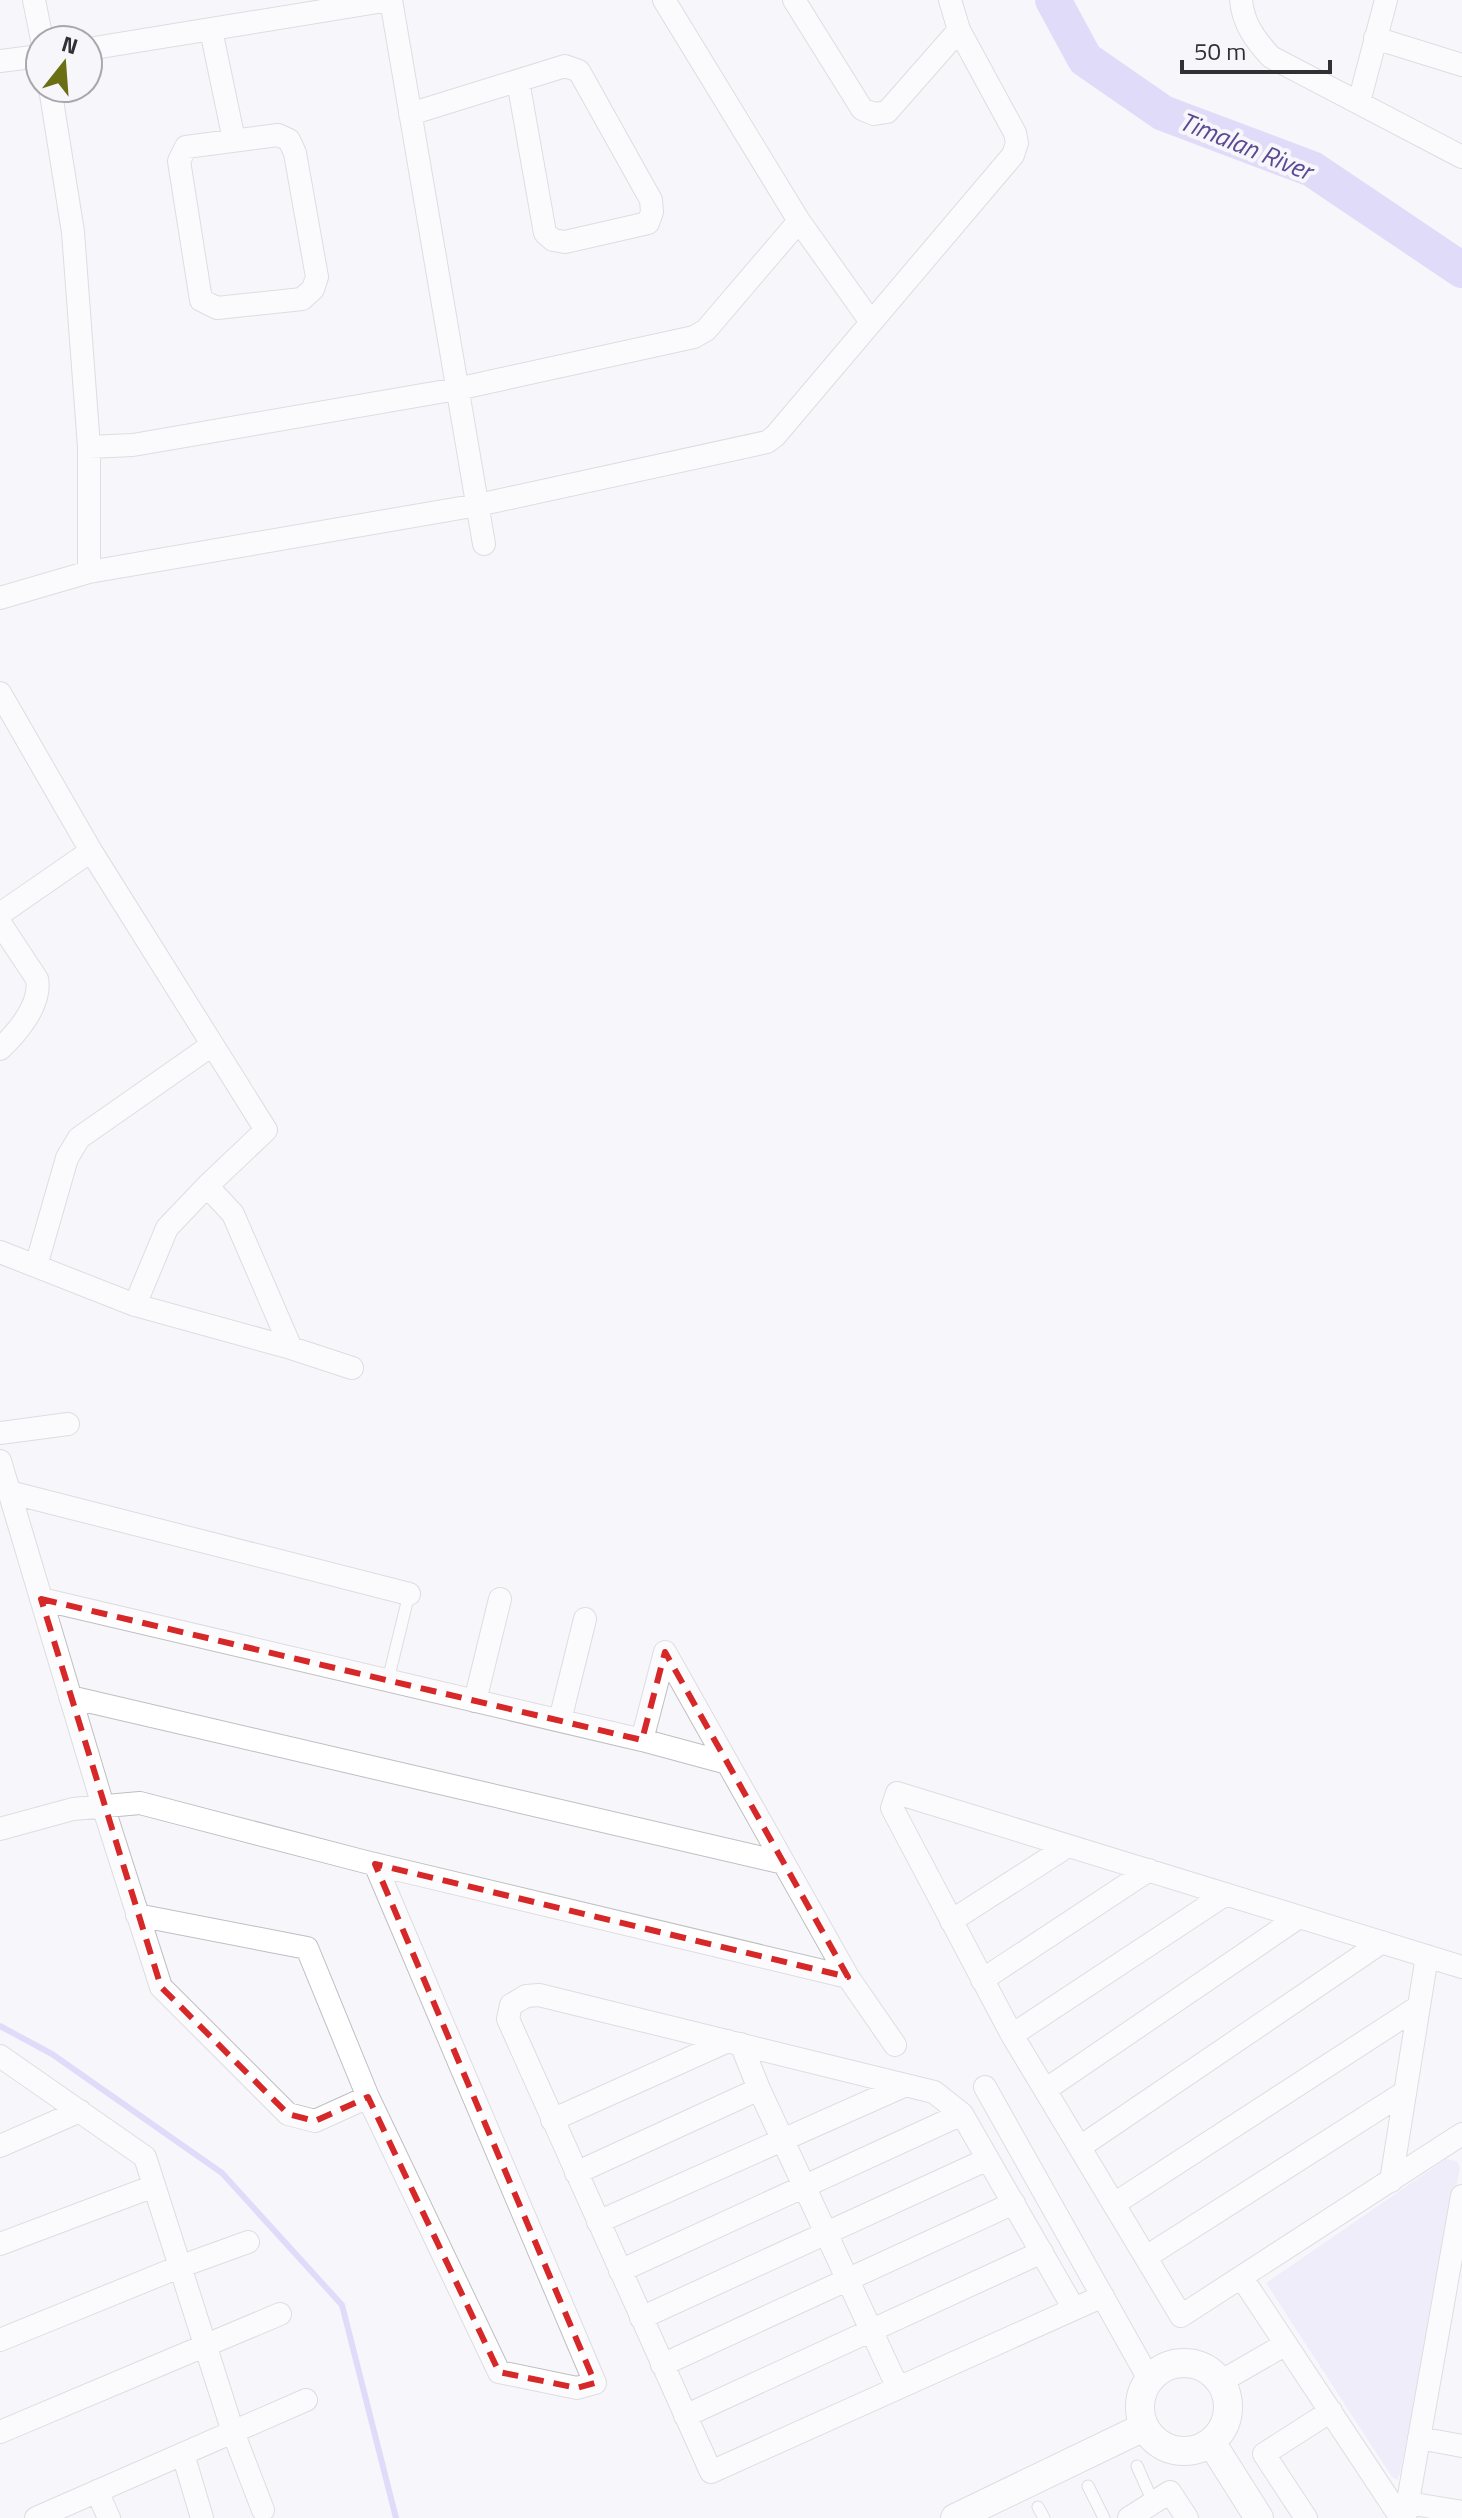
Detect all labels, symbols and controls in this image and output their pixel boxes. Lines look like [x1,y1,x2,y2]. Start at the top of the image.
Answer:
north arrow [24,24,104,104]
scale bar [1182,24,1330,74]
text: N [58,26,82,63]
text: 50 m [1194,33,1246,69]
water label: Timalan River [1174,101,1321,191]

